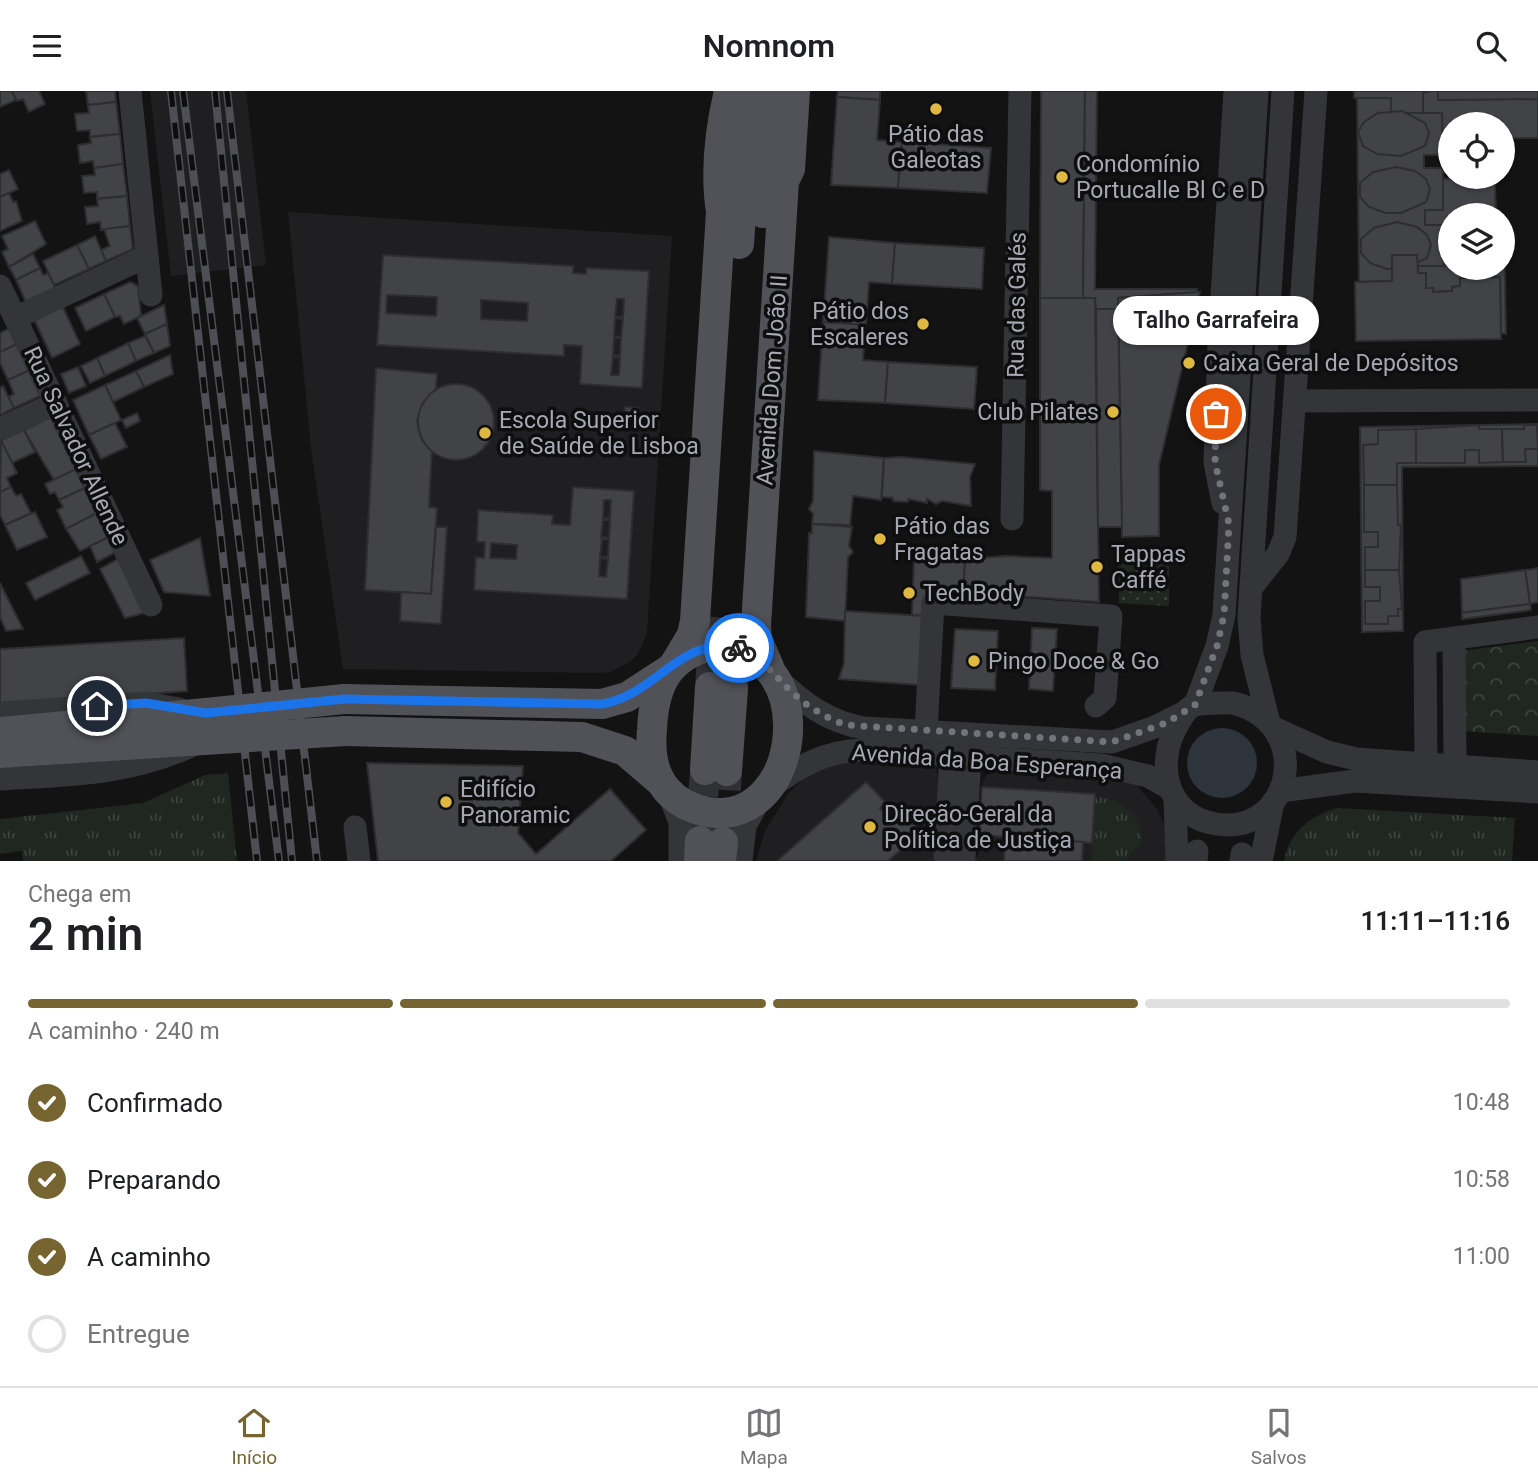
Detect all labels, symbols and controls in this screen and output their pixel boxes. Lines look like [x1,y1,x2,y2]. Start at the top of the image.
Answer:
icon: menu [28,27,66,65]
text: Nomnom [703,27,835,65]
icon: search [1472,27,1510,65]
marker: Pátio das Galeotas [928,101,944,117]
map controls [1438,112,1515,280]
button: locate [1438,112,1515,189]
place label: Pátio das Galeotas [888,121,984,174]
place label: Condomínio Portucalle Bl C e D [1076,151,1265,204]
marker: Condomínio Portucalle Bl C e D [1054,169,1070,185]
button: layers [1438,203,1515,280]
street label: Rua das Galés [1002,232,1032,378]
street label: Avenida Dom João II [751,274,793,486]
callout: Talho Garrafeira [1113,295,1319,344]
place label: Pátio dos Escaleres [810,298,909,351]
text: Talho Garrafeira [1133,307,1299,334]
marker: Pátio dos Escaleres [915,316,931,332]
street label: Rua Salvador Allende [18,342,134,550]
place label: Caixa Geral de Depósitos [1203,350,1459,377]
marker: Caixa Geral de Depósitos [1181,355,1197,371]
pin [1186,384,1246,444]
icon: bag [1197,395,1235,433]
place label: Club Pilates [977,399,1099,426]
marker: Club Pilates [1105,404,1121,420]
place label: Escola Superior de Saúde de Lisboa [499,407,699,460]
marker: Escola Superior de Saúde de Lisboa [477,425,493,441]
place label: Pátio das Fragatas [894,513,990,566]
marker: Pátio das Fragatas [872,531,888,547]
place label: Tappas Caffé [1111,541,1186,594]
marker: Tappas Caffé [1089,559,1105,575]
place label: TechBody [923,580,1024,607]
marker: TechBody [901,585,917,601]
courier [704,613,774,683]
icon: bike [720,629,758,667]
place label: Pingo Doce & Go [988,648,1160,675]
marker: Pingo Doce & Go [966,653,982,669]
pin [67,676,127,736]
icon: home [78,687,116,725]
street label: Avenida da Boa Esperança [851,739,1123,785]
place label: Edifício Panoramic [460,776,570,829]
marker: Edifício Panoramic [438,794,454,810]
place label: Direção-Geral da Política de Justiça [884,801,1072,854]
marker: Direção-Geral da Política de Justiça [862,819,878,835]
text: Chega em [28,881,131,908]
text: 11:11–11:16 [1360,906,1510,936]
text: 2 min [28,907,143,961]
text: A caminho · 240 m [28,1018,220,1045]
icon: check [28,1084,66,1122]
text: Confirmado [87,1088,223,1118]
text: 10:48 [1453,1089,1510,1116]
icon: check [28,1161,66,1199]
text: Preparando [87,1165,221,1195]
text: 10:58 [1453,1166,1510,1193]
icon: check [28,1238,66,1276]
text: A caminho [87,1242,211,1272]
text: 11:00 [1453,1243,1510,1270]
text: Entregue [87,1319,190,1349]
tab: Início [231,1404,277,1469]
tab: Mapa [740,1404,788,1469]
tab: Salvos [1251,1404,1307,1469]

